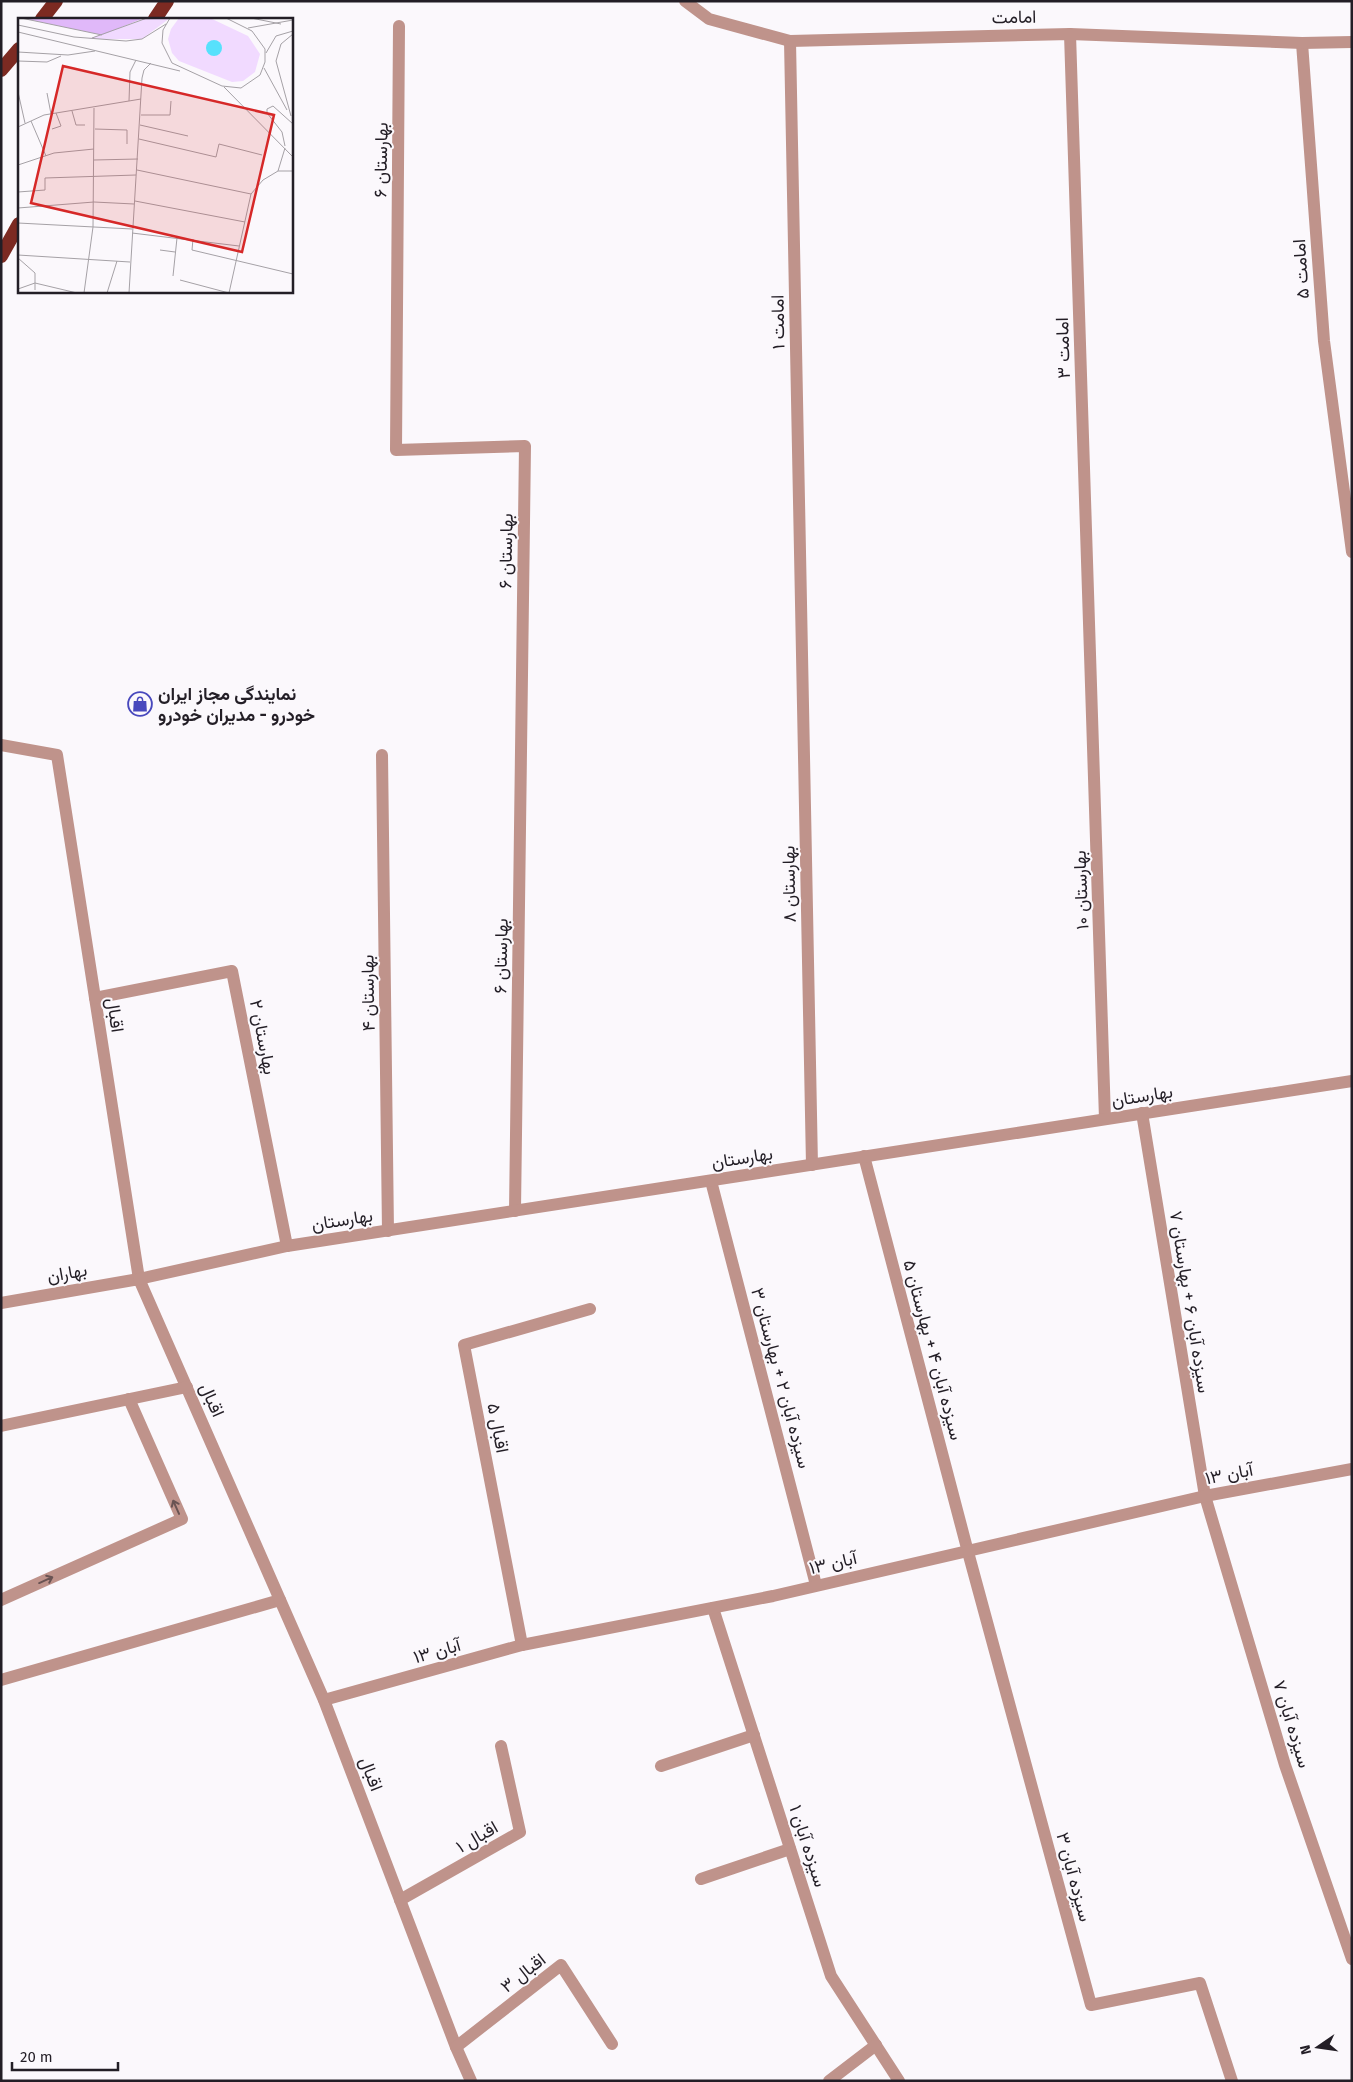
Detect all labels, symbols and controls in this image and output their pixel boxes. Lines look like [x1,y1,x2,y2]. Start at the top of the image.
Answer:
street label: امامت [991,6,1037,28]
inset map [18,18,292,292]
street label: بهارستان ۶ [369,122,393,198]
street label: امامت ۵ [1288,238,1314,300]
street label: امامت ۱ [767,294,789,350]
street label: امامت ۳ [1051,317,1075,379]
street label: بهارستان ۶ [494,513,518,589]
place label: نمایندگی مجاز ایران خودرو - مدیران خودرو [158,683,315,726]
shop icon: نمایندگی مجاز ایران خودرو - مدیران خودرو [127,691,153,717]
street label: بهارستان ۸ [777,845,801,923]
street label: بهارستان ۱۰ [1069,850,1093,930]
street label: بهارستان ۶ [489,918,513,994]
street label: بهارستان ۴ [356,954,380,1032]
street label: اقبال [101,996,129,1034]
street label: بهارستان ۲ [245,998,281,1076]
street label: بهارستان [1110,1080,1174,1112]
street label: بهارستان [710,1142,774,1174]
street label: بهارستان [310,1204,374,1236]
street label: سیزده آبان ۶ + بهارستان ۷ [1165,1209,1215,1395]
street label: سیزده آبان ۴ + بهارستان ۵ [898,1257,968,1443]
street label: بهاران [45,1259,89,1287]
street label: سیزده آبان ۲ + بهارستان ۳ [746,1285,816,1471]
street label: اقبال [195,1380,229,1420]
street label: اقبال ۵ [482,1401,514,1455]
street label: ۱۳ آبان [1203,1458,1257,1489]
one-way arrow [171,1500,181,1515]
street label: ۱۳ آبان [807,1546,861,1579]
one-way arrow [38,1575,53,1584]
street label: ۱۳ آبان [411,1633,465,1668]
street label: سیزده آبان ۷ [1268,1678,1316,1770]
street label: اقبال [354,1754,388,1794]
street label: سیزده آبان ۱ [784,1802,832,1890]
street label: اقبال ۱ [452,1816,502,1858]
street label: سیزده آبان ۳ [1052,1830,1096,1924]
street label: اقبال ۳ [496,1948,550,1998]
north arrow [1293,2022,1343,2072]
scale bar [12,2040,119,2072]
text: N [1296,2043,1315,2056]
text: 20 m [20,2048,53,2066]

